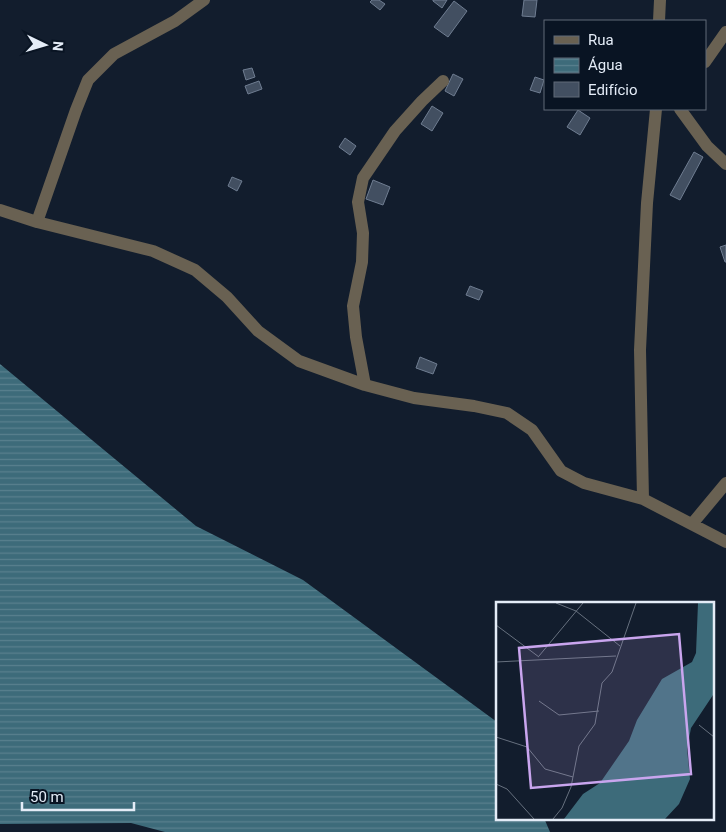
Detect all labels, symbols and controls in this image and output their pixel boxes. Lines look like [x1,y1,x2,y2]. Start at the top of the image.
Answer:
north arrow [20,20,70,70]
legend [544,20,706,110]
text: Rua [588,31,614,49]
text: N [50,41,66,52]
text: Água [588,56,623,74]
text: Edifício [588,81,637,99]
inset map [496,602,714,820]
scale bar [22,780,135,812]
text: 50 m [30,788,64,806]

